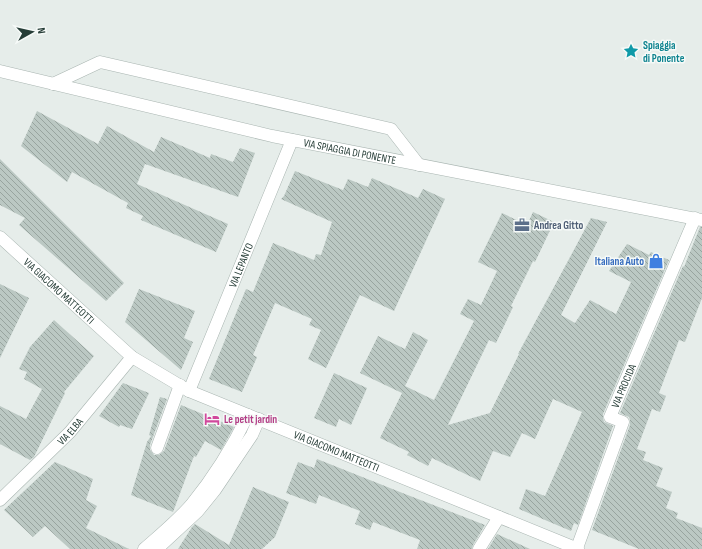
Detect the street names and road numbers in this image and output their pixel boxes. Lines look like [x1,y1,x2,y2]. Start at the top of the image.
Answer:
street label: VIA SPIAGGIA DI PONENTE [302,136,397,167]
street label: VIA LEPANTO [226,241,256,289]
street label: VIA GIACOMO MATTEOTTI [21,256,97,327]
street label: VIA PROCIDA [609,362,639,410]
street label: VIA ELBA [55,415,86,448]
street label: VIA GIACOMO MATTEOTTI [292,428,381,475]

